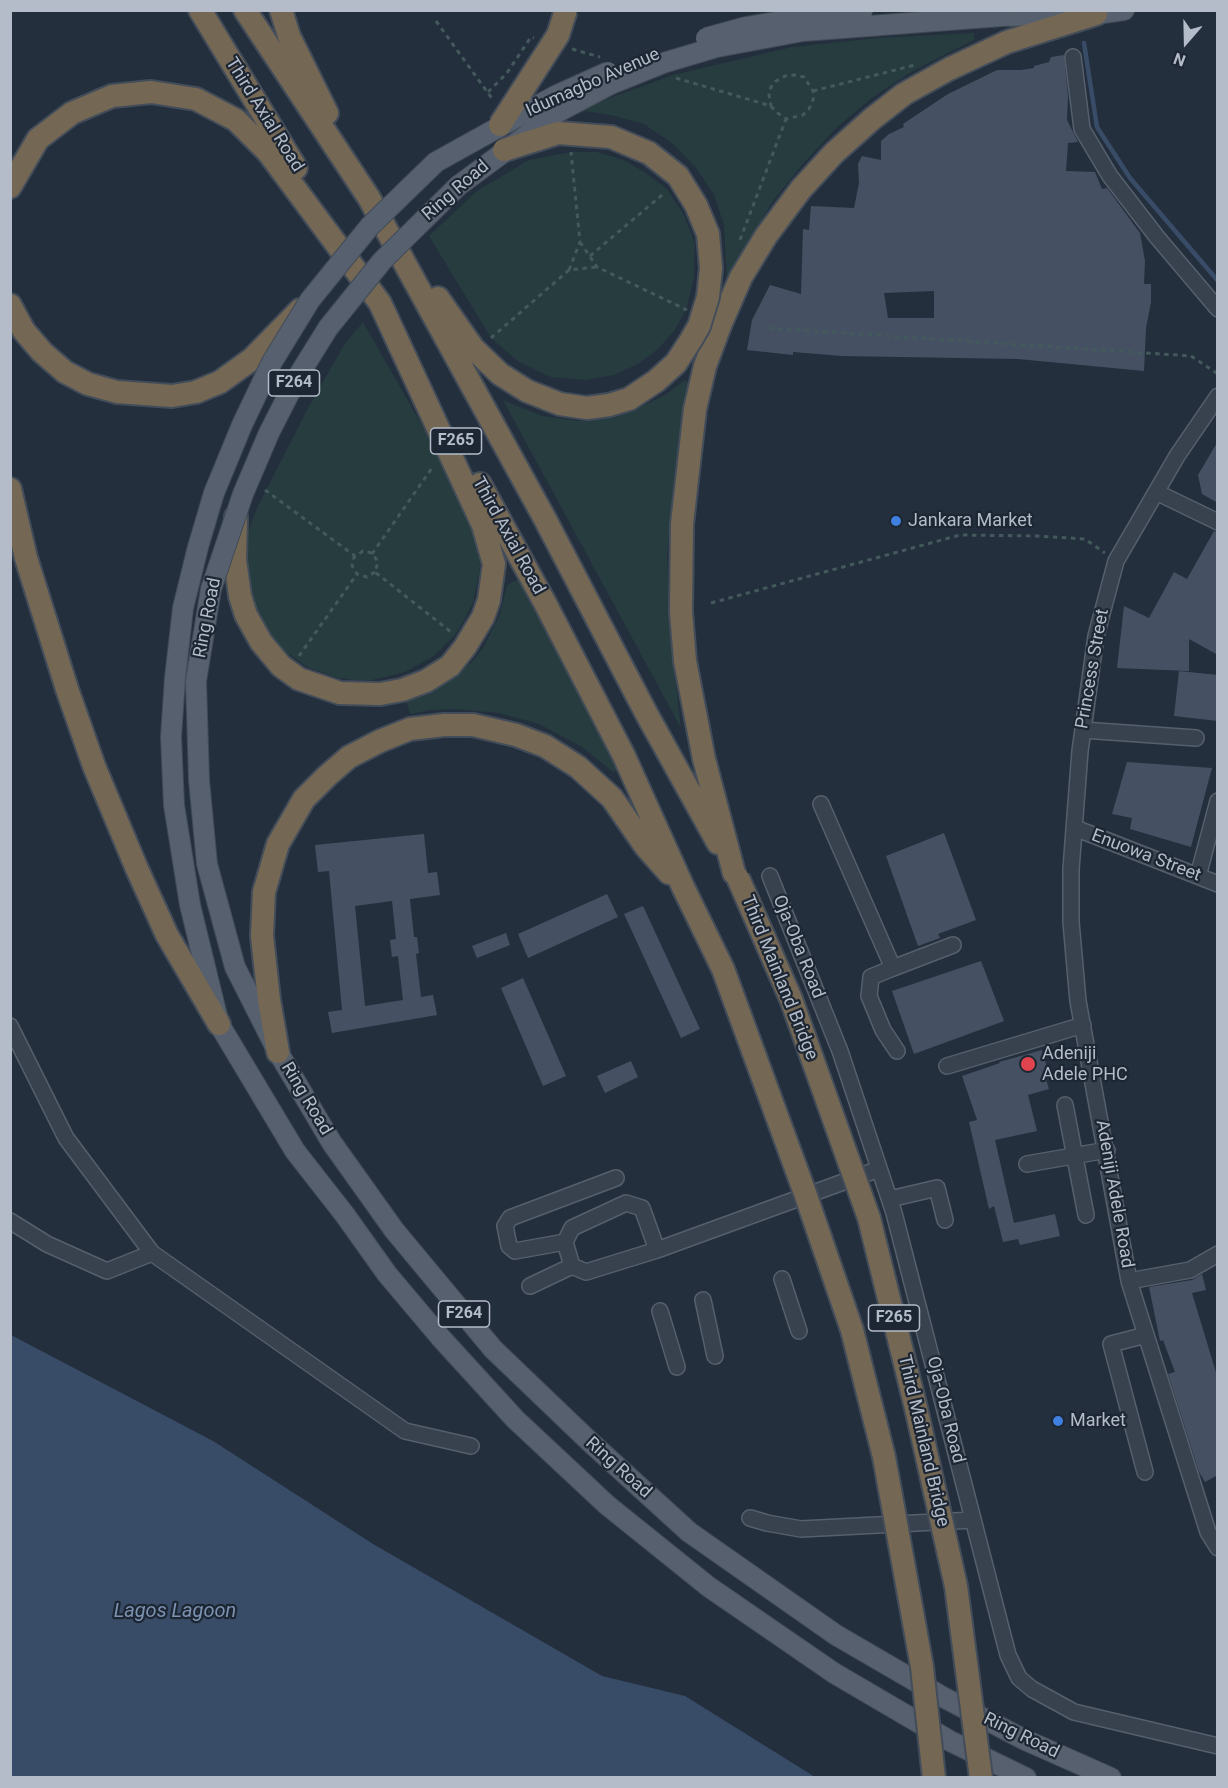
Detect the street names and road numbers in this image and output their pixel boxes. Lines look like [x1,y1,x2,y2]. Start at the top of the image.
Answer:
street label: Idumagbo Avenue [523,44,663,122]
street label: Third Axial Road [220,54,308,176]
street label: Ring Road [418,156,494,226]
road number: F264 [268,370,320,396]
road number: F265 [430,428,482,454]
street label: Third Axial Road [467,474,549,598]
street label: Ring Road [190,576,226,660]
street label: Princess Street [1072,607,1114,731]
street label: Enuowa Street [1088,825,1204,887]
street label: Oja-Oba Road [767,892,829,1002]
street label: Third Mainland Bridge [736,893,822,1063]
street label: Ring Road [276,1059,336,1139]
street label: Adeniji Adele Road [1090,1118,1138,1270]
road number: F264 [438,1301,490,1327]
road number: F265 [868,1305,920,1331]
street label: Third Mainland Bridge [893,1353,953,1529]
street label: Oja-Oba Road [921,1354,969,1466]
street label: Ring Road [581,1433,655,1503]
street label: Ring Road [980,1708,1062,1764]

